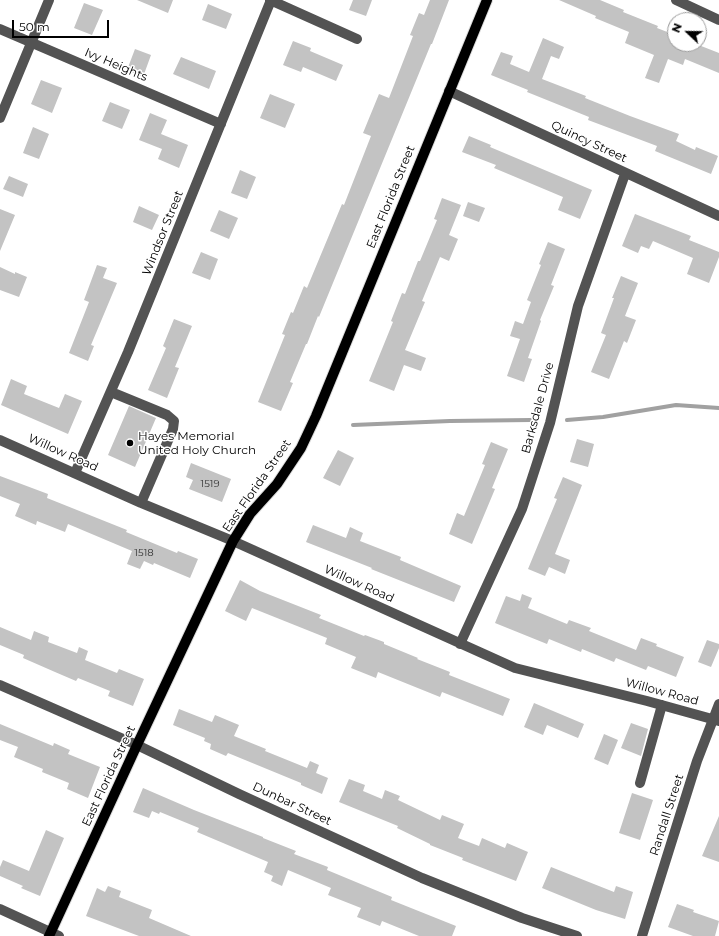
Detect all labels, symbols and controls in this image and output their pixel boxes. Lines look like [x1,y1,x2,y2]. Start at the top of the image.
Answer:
scale bar [14,12,111,38]
north arrow [667,12,707,52]
text: 50 m [19,19,50,34]
text: N [669,21,685,35]
street label: Ivy Heights [82,45,150,85]
street label: Quincy Street [549,118,629,166]
street label: East Florida Street [364,143,418,251]
street label: Windsor Street [139,188,187,278]
street label: Barksdale Drive [519,361,557,455]
place label: Hayes Memorial United Holy Church [138,429,256,457]
street label: Willow Road [26,431,100,475]
street label: East Florida Street [220,437,294,535]
marker: Hayes Memorial United Holy Church [125,438,135,448]
house number: 1519 [201,478,219,490]
house number: 1518 [134,547,154,559]
street label: Willow Road [322,562,396,606]
street label: Willow Road [624,675,700,709]
street label: East Florida Street [79,723,139,829]
street label: Randall Street [647,772,687,858]
street label: Dunbar Street [250,779,334,829]

